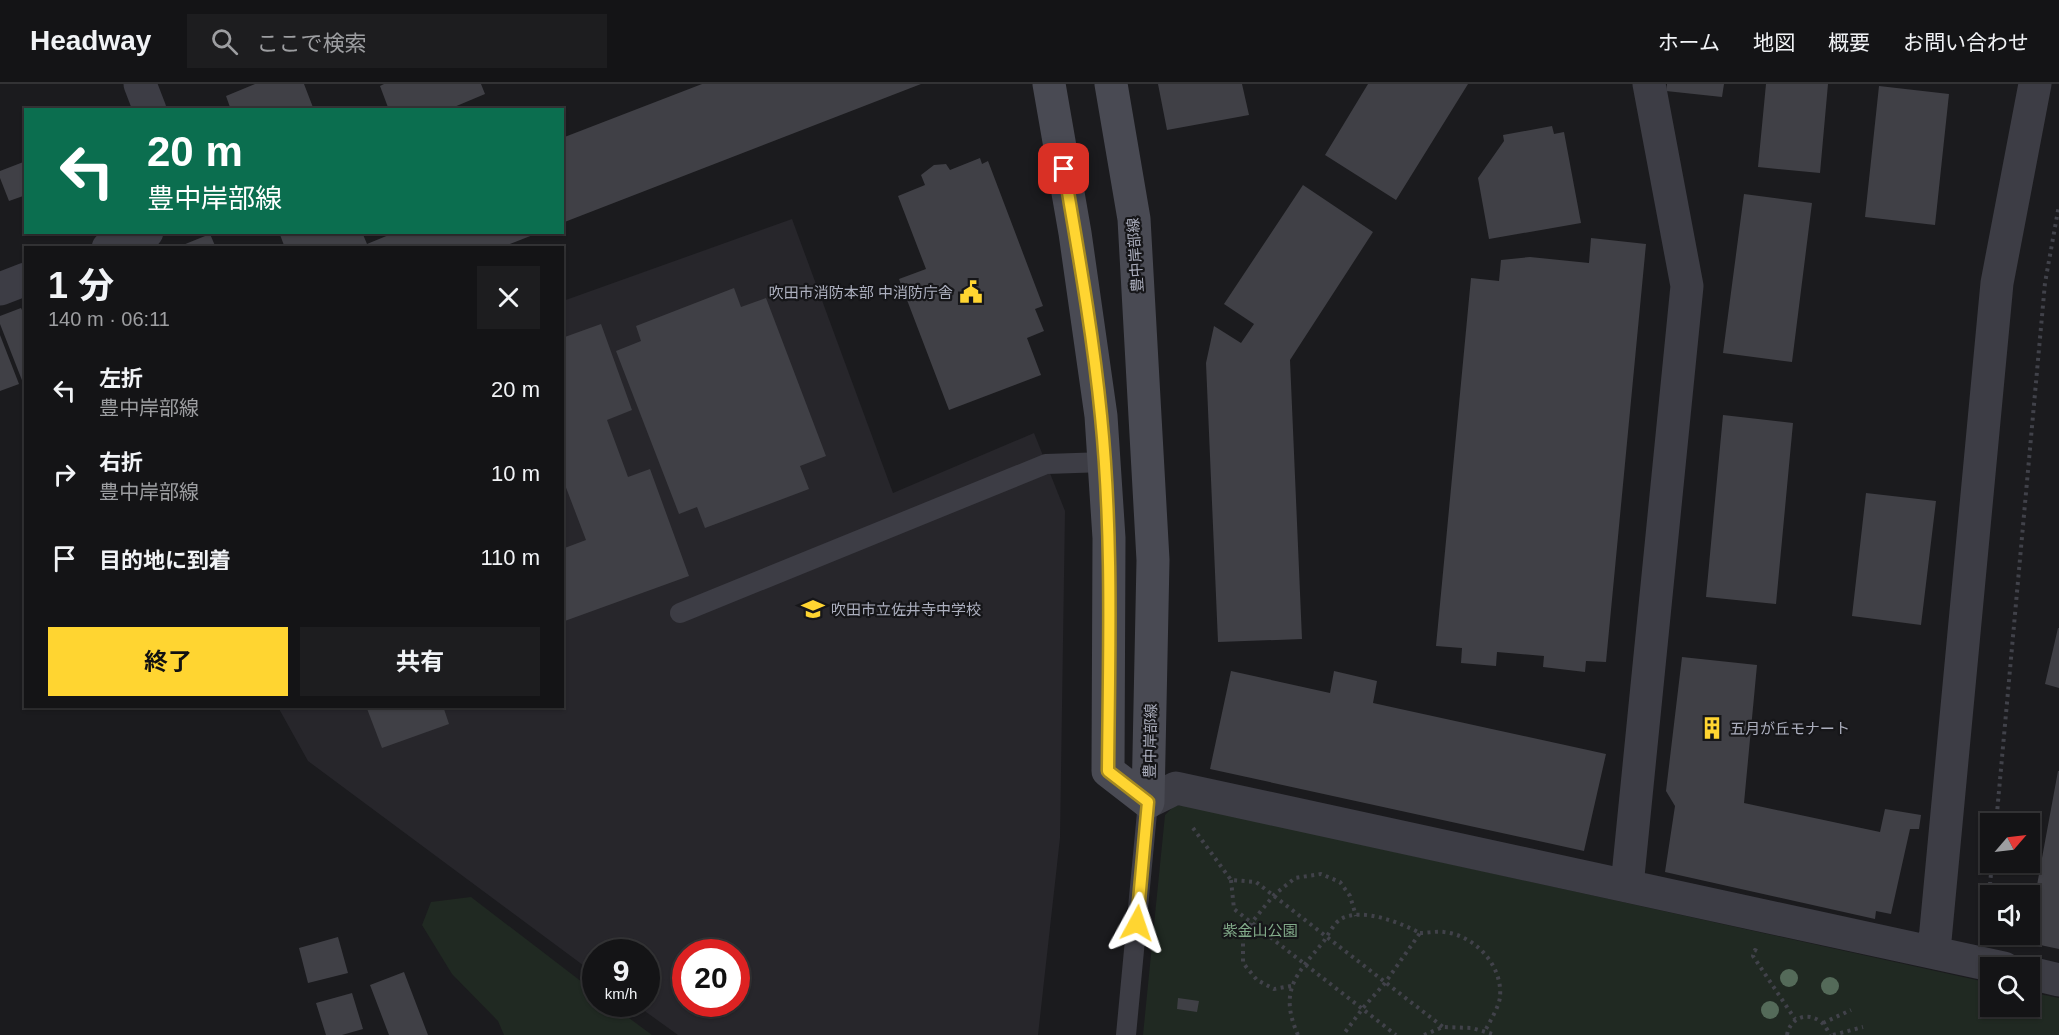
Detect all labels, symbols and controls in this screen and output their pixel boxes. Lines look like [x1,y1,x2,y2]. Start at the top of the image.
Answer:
search box [187,14,607,68]
text: Headway [30,25,151,56]
icon: search [208,25,241,58]
text: ここで検索 [256,31,366,56]
text: ホーム [1658,31,1720,54]
text: 地図 [1753,31,1795,54]
text: 概要 [1828,31,1870,54]
text: お問い合わせ [1903,31,2029,54]
text: 20 m [147,128,243,175]
icon: left [48,132,126,210]
pin [1038,143,1089,194]
icon: arrive [1047,152,1080,185]
text: 豊中岸部線 [147,184,282,214]
street label: 豊中岸部線 [1124,217,1146,293]
text: 1 分 [48,265,114,306]
button: close [477,266,540,329]
public building icon: 吹田市消防本部 中消防庁舎 [958,279,984,305]
place label: 吹田市消防本部 中消防庁舎 [769,284,953,301]
text: 140 m · 06:11 [48,308,170,330]
text: 左折 [99,366,143,391]
icon: left [48,374,81,407]
text: 20 m [491,377,540,402]
text: 豊中岸部線 [99,397,199,419]
text: 右折 [99,450,143,475]
icon: right [48,458,81,491]
text: 10 m [491,461,540,486]
text: 豊中岸部線 [99,481,199,503]
icon: arrive [48,542,81,575]
text: 110 m [480,545,540,570]
text: 目的地に到着 [99,548,231,573]
school or university icon: 吹田市立佐井寺中学校 [800,596,826,622]
place label: 吹田市立佐井寺中学校 [831,601,981,618]
button: 終了 [48,627,288,696]
button: 共有 [300,627,540,696]
street label: 豊中岸部線 [1141,703,1159,779]
building icon: 五月が丘モナート [1699,715,1725,741]
place label: 五月が丘モナート [1730,720,1850,737]
north arrow [1980,813,2040,873]
map controls [1980,813,2040,1017]
button: sound [1980,885,2040,945]
position arrow [1105,891,1169,955]
park label: 紫金山公園 [1222,922,1298,939]
speed limit sign: 20 [672,939,750,1017]
text: 9 [613,954,629,987]
button: search [1980,957,2040,1017]
text: km/h [605,985,637,1002]

